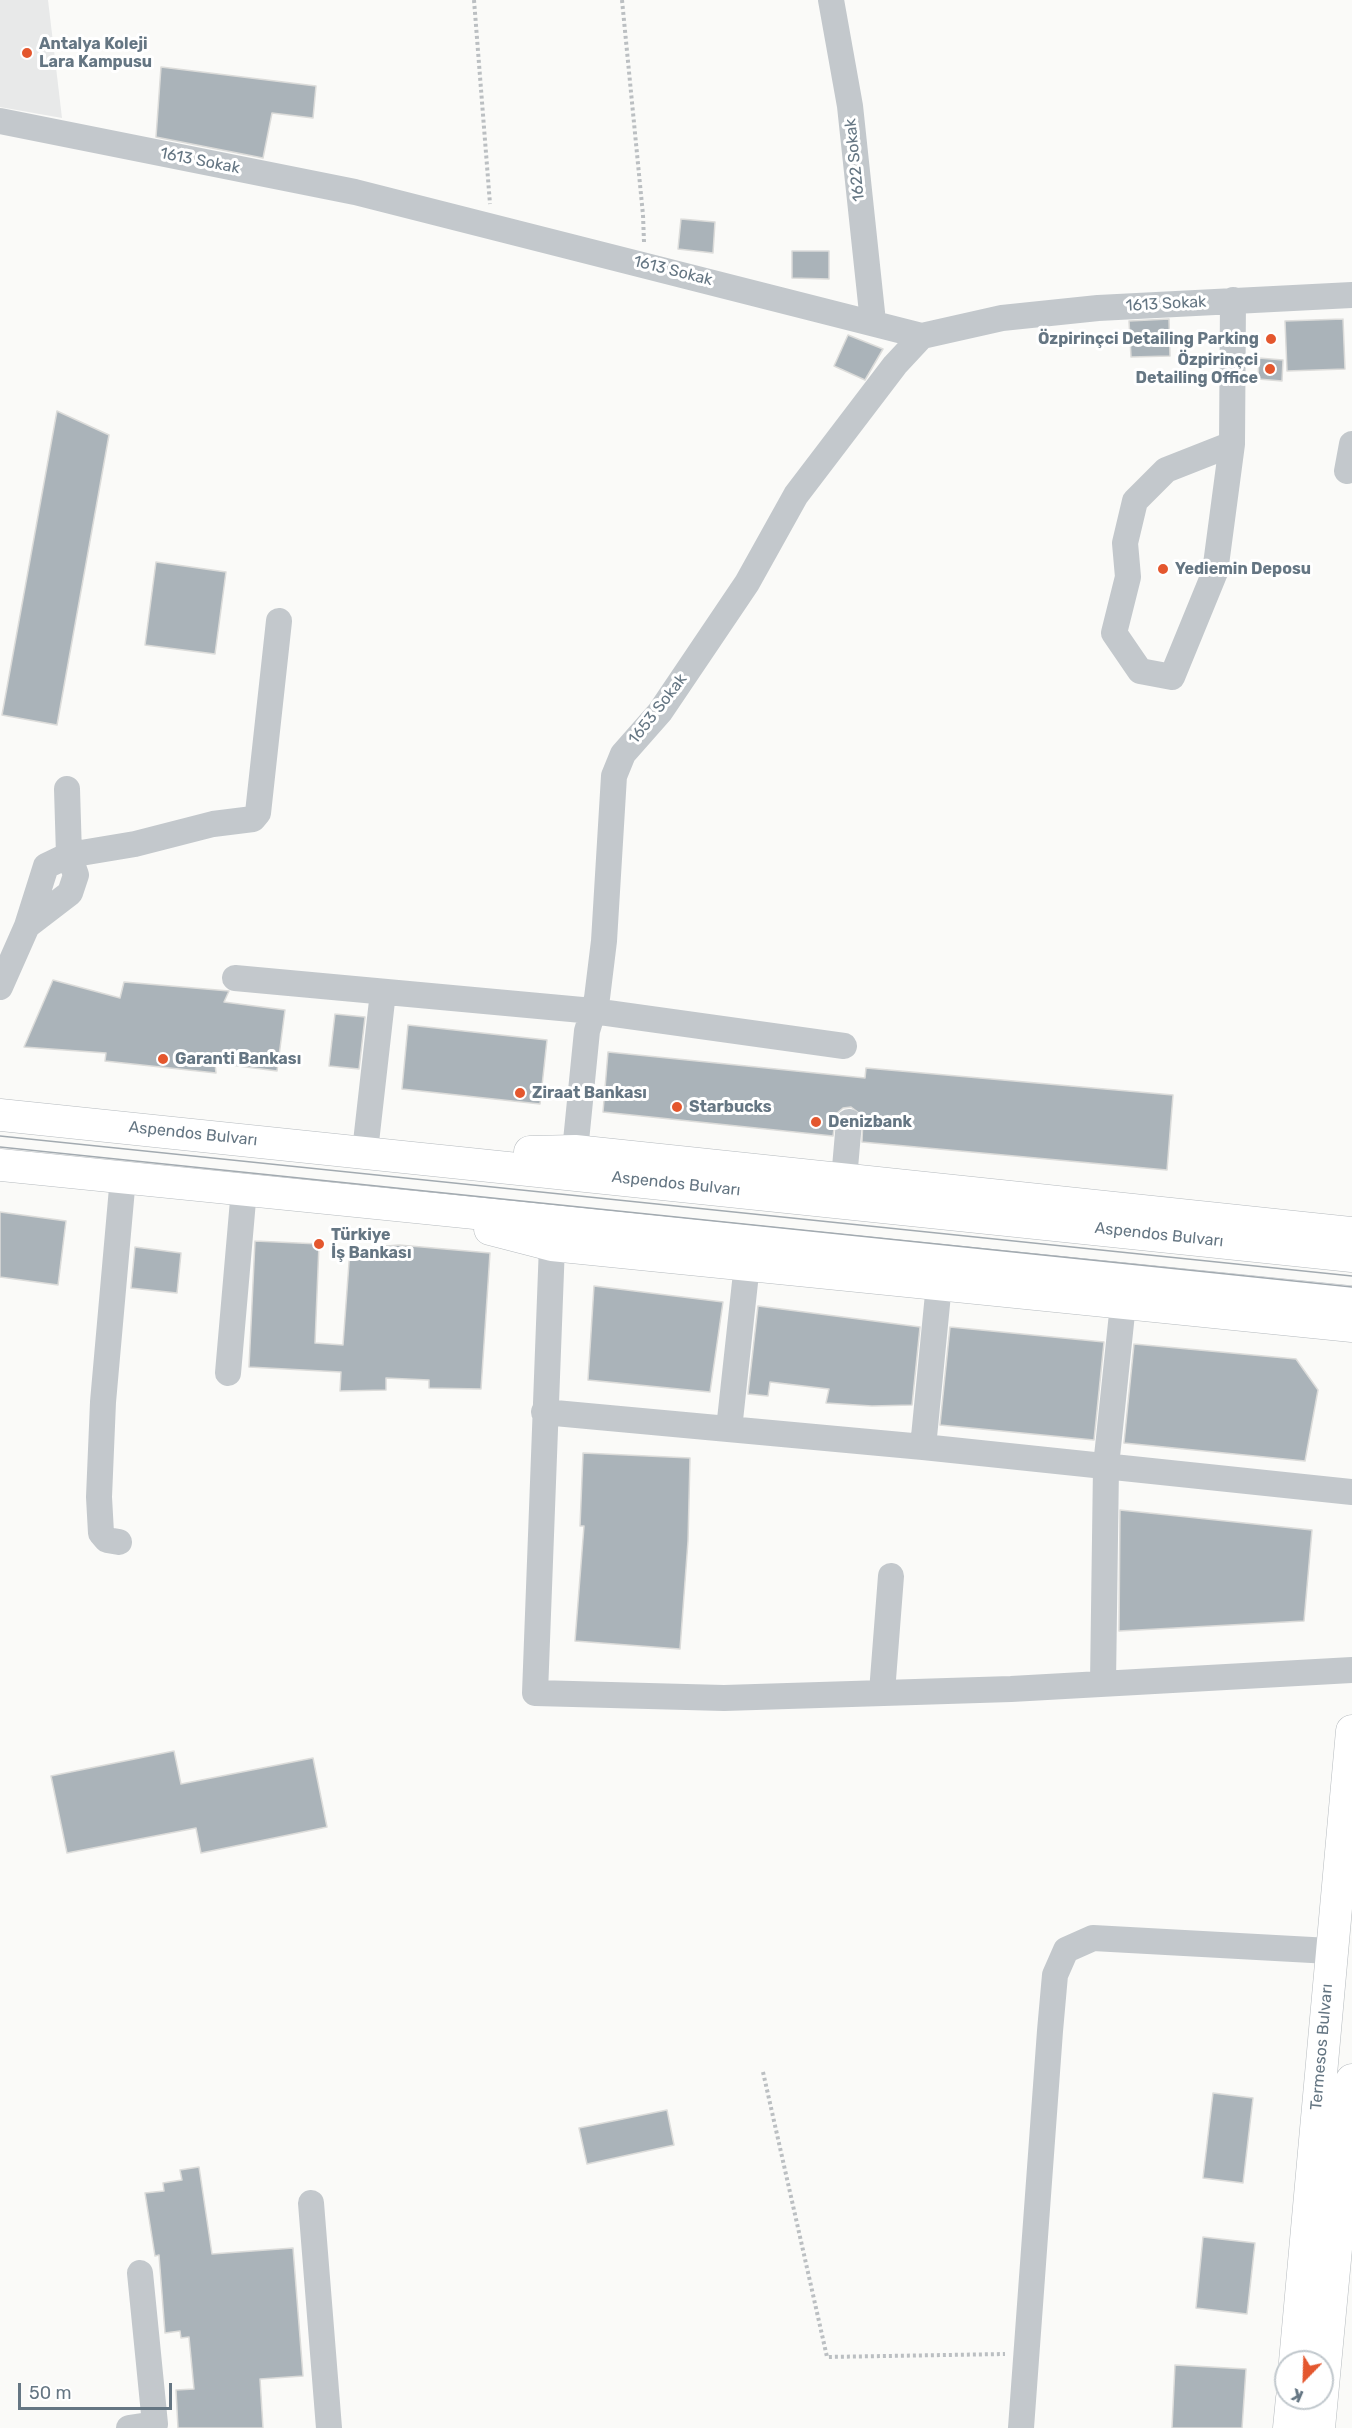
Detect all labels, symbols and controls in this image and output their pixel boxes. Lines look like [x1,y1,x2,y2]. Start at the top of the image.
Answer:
place label: Antalya Koleji Lara Kampusu [39,34,152,72]
marker: Antalya Koleji Lara Kampusu [20,46,34,60]
street label: 1622 Sokak [841,117,869,203]
street label: 1613 Sokak [159,144,241,178]
street label: 1613 Sokak [631,252,715,290]
street label: 1613 Sokak [1125,292,1207,316]
place label: Özpirinçci Detailing Parking [1038,329,1259,349]
marker: Özpirinçci Detailing Parking [1264,332,1278,346]
place label: Özpirinçci Detailing Office [1136,350,1258,388]
marker: Özpirinçci Detailing Office [1263,362,1277,376]
place label: Yediemin Deposu [1175,559,1311,579]
marker: Yediemin Deposu [1156,562,1170,576]
street label: 1653 Sokak [625,670,691,748]
place label: Garanti Bankası [175,1049,301,1069]
marker: Garanti Bankası [156,1052,170,1066]
place label: Ziraat Bankası [532,1083,647,1103]
marker: Ziraat Bankası [513,1086,527,1100]
place label: Starbucks [689,1097,772,1117]
marker: Starbucks [670,1100,684,1114]
place label: Denizbank [828,1112,912,1132]
marker: Denizbank [809,1115,823,1129]
street label: Aspendos Bulvarı [128,1118,258,1150]
street label: Aspendos Bulvarı [611,1168,741,1200]
street label: Aspendos Bulvarı [1094,1219,1224,1251]
place label: Türkiye İş Bankası [331,1225,411,1263]
marker: Türkiye İş Bankası [312,1237,326,1251]
street label: Termesos Bulvarı [1307,1983,1337,2111]
north arrow [1274,2350,1334,2410]
scale bar [21,2371,176,2409]
text: 50 m [29,2382,72,2404]
text: K [1289,2384,1306,2406]

